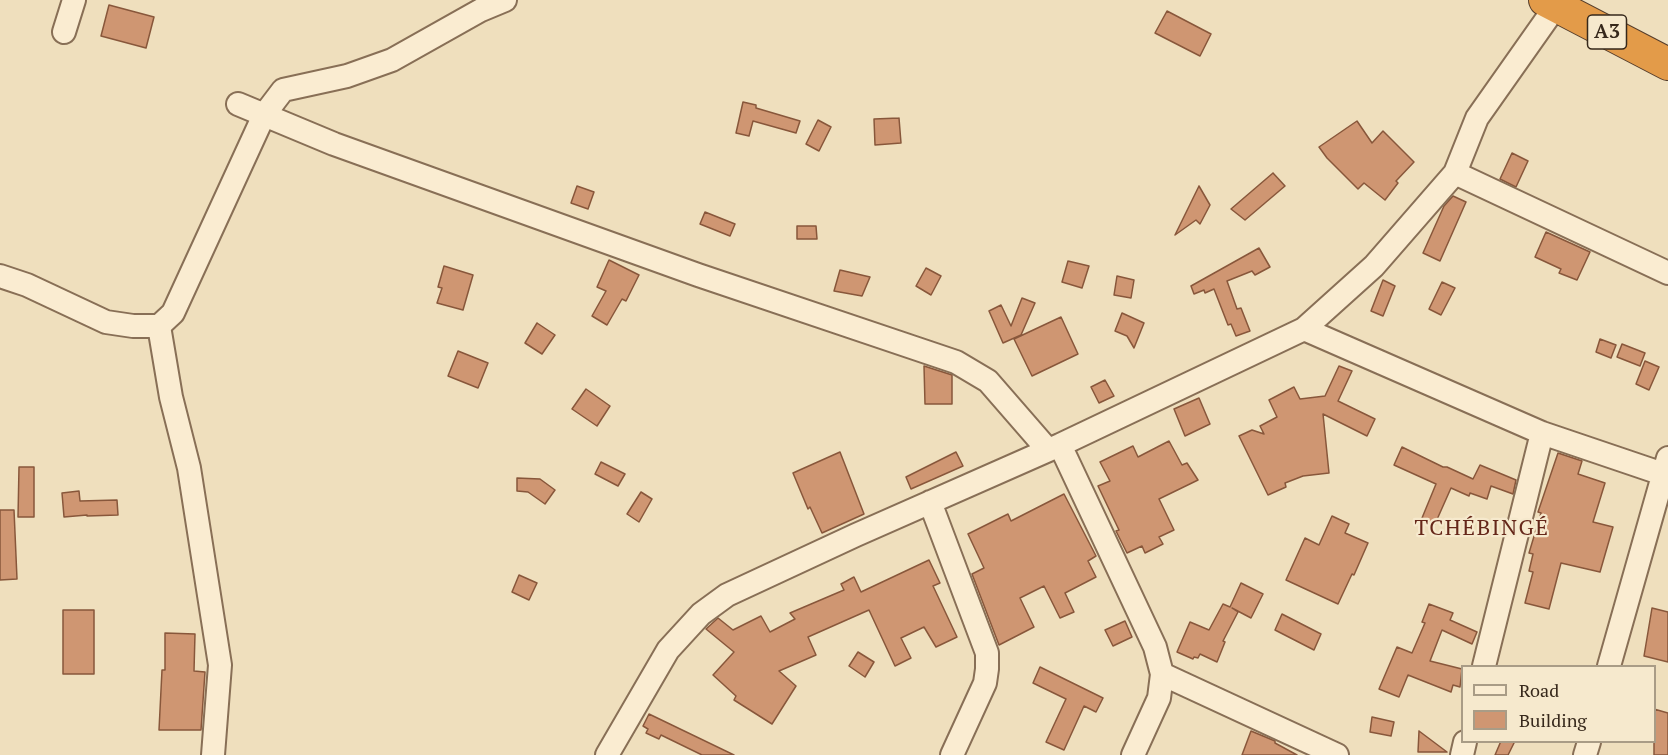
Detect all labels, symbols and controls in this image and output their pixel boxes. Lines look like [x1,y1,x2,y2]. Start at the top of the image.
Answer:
road number: A3 [1588,15,1626,49]
district label: TCHÉBINGÉ [1415,516,1549,542]
legend [1461,665,1656,743]
text: Road [1519,678,1559,702]
text: Building [1519,708,1587,732]

